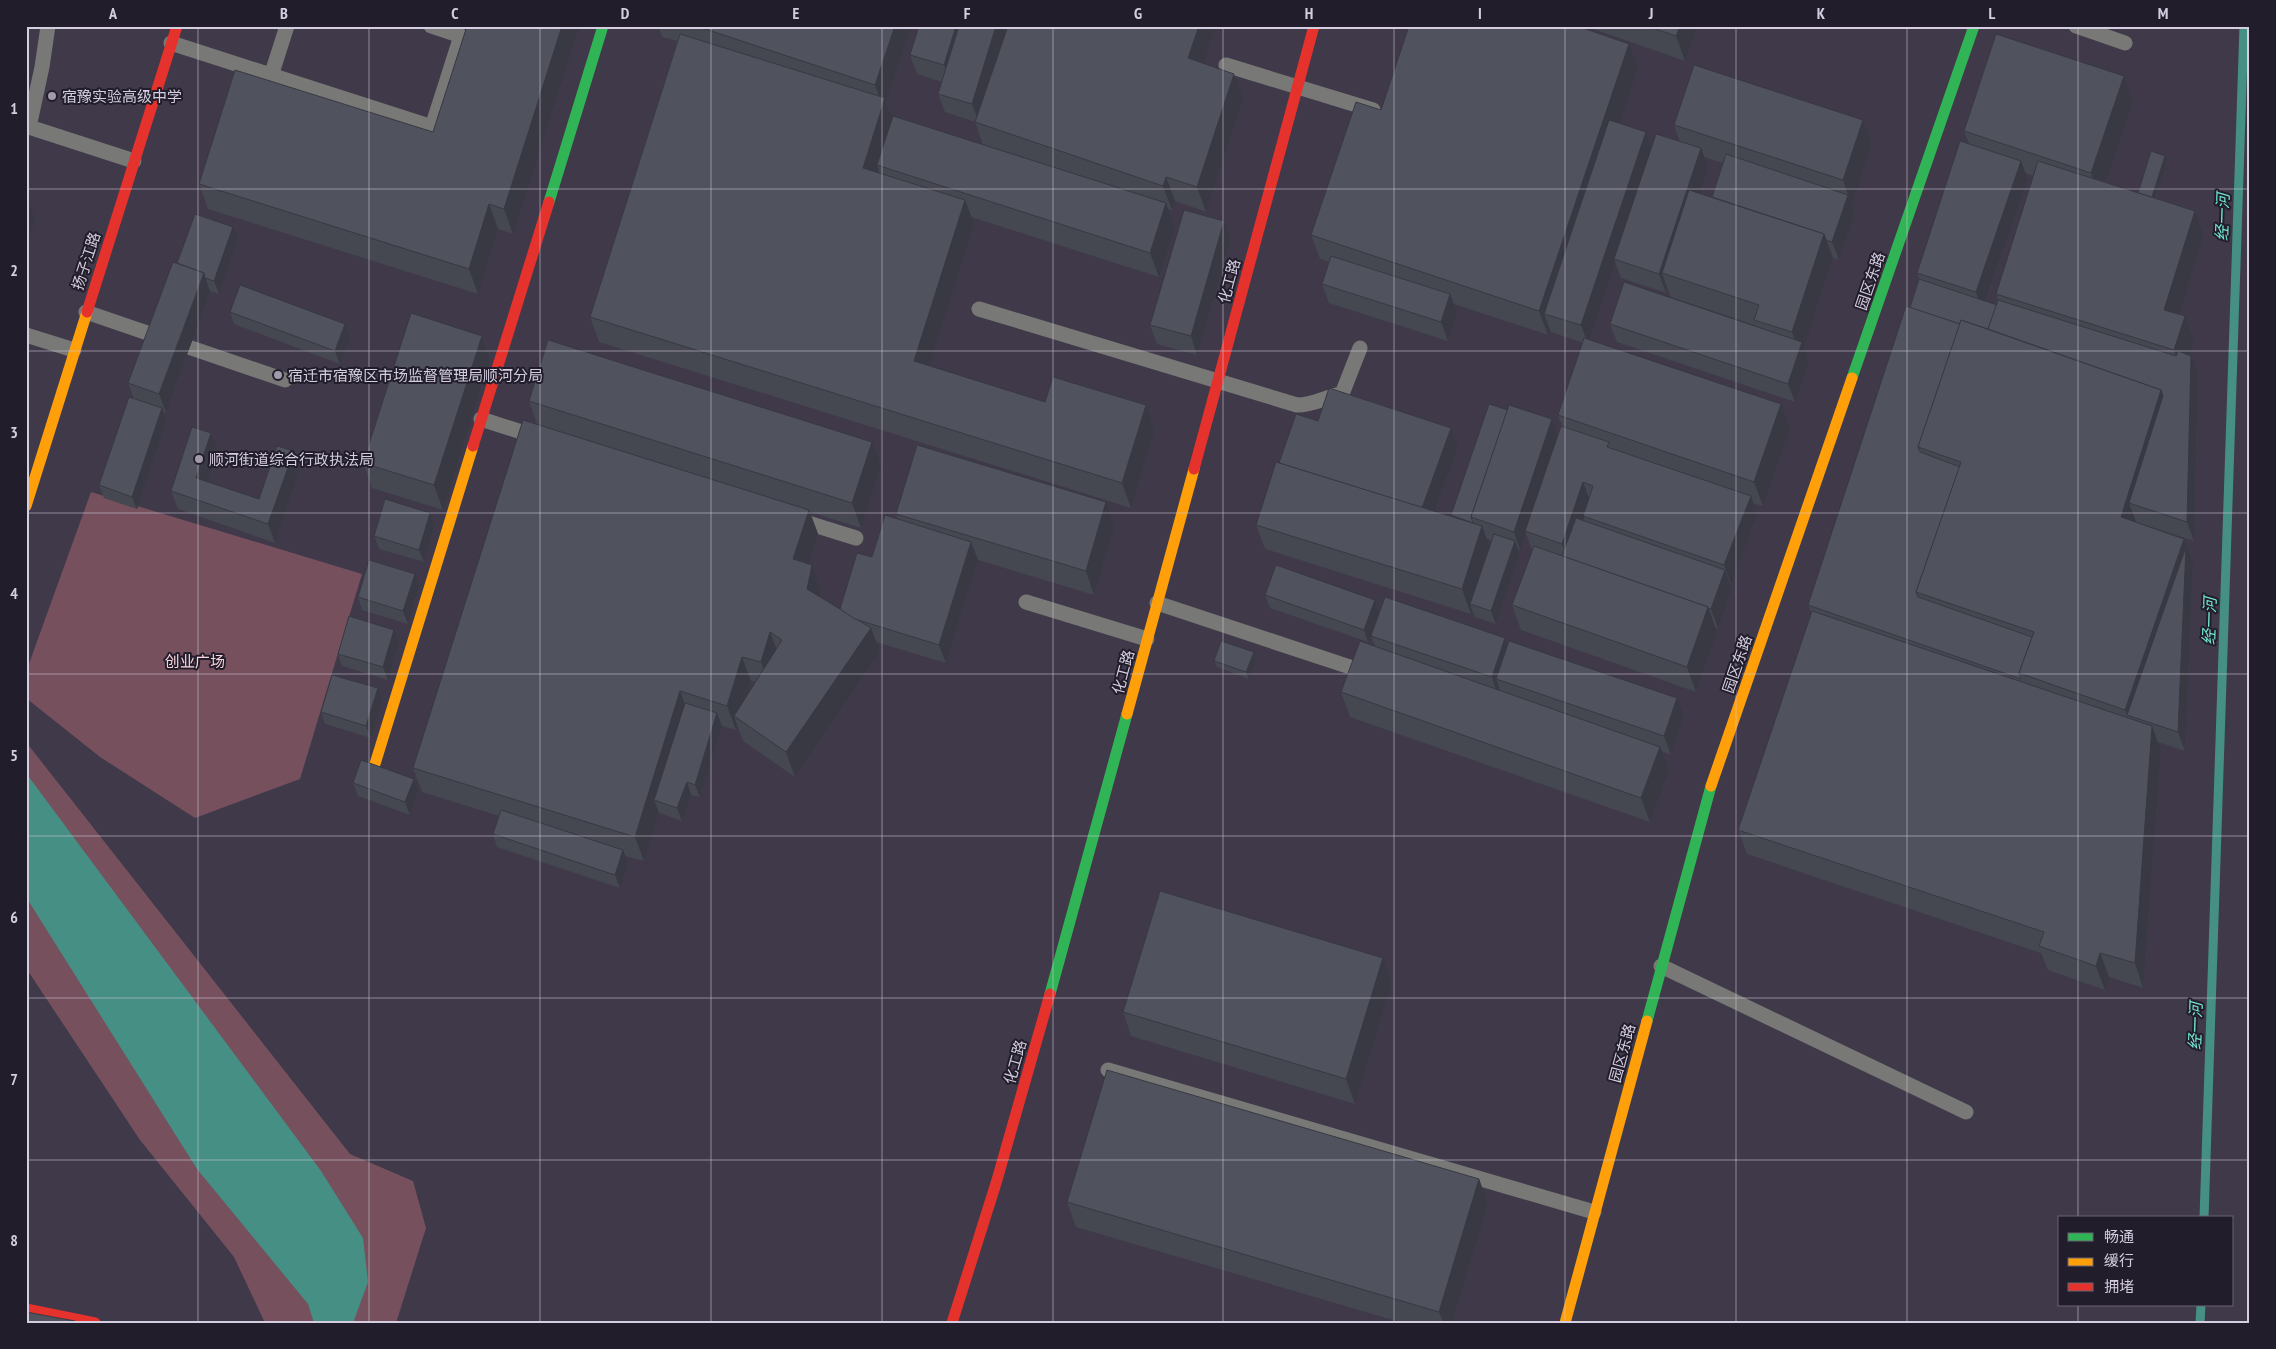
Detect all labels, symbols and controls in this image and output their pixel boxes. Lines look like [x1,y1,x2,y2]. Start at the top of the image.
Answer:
text: A [108,3,118,23]
text: B [280,3,288,23]
text: C [451,3,459,23]
text: D [621,3,630,23]
text: E [793,3,800,23]
text: F [964,3,971,23]
text: G [1134,3,1142,23]
text: H [1305,3,1313,23]
text: I [1478,3,1482,23]
text: J [1648,3,1653,23]
text: K [1817,3,1826,23]
text: L [1989,3,1996,23]
text: M [2158,3,2168,23]
place label: 宿豫实验高级中学 [62,87,182,106]
marker: 宿豫实验高级中学 [46,90,58,102]
text: 1 [10,98,18,118]
water label: 经一河 [2211,190,2233,241]
street label: 扬子江路 [68,230,104,292]
street label: 园区东路 [1851,250,1889,312]
street label: 化工路 [1214,257,1244,305]
text: 2 [10,260,18,280]
place label: 宿迁市宿豫区市场监督管理局顺河分局 [288,366,543,385]
marker: 宿迁市宿豫区市场监督管理局顺河分局 [272,369,284,381]
text: 3 [10,422,18,442]
place label: 顺河街道综合行政执法局 [209,450,374,469]
marker: 顺河街道综合行政执法局 [193,453,205,465]
text: 4 [10,583,18,603]
water label: 经一河 [2198,594,2220,645]
street label: 园区东路 [1718,633,1756,695]
street label: 化工路 [1108,648,1138,696]
park label: 创业广场 [165,652,225,671]
text: 5 [10,745,18,765]
text: 6 [10,907,18,927]
water label: 经一河 [2184,999,2206,1050]
street label: 园区东路 [1605,1022,1639,1084]
street label: 化工路 [1000,1038,1030,1086]
text: 7 [10,1069,18,1089]
legend [2058,1216,2234,1306]
text: 畅通 [2104,1227,2134,1246]
text: 8 [10,1230,18,1250]
text: 缓行 [2104,1251,2134,1270]
text: 拥堵 [2104,1277,2134,1296]

